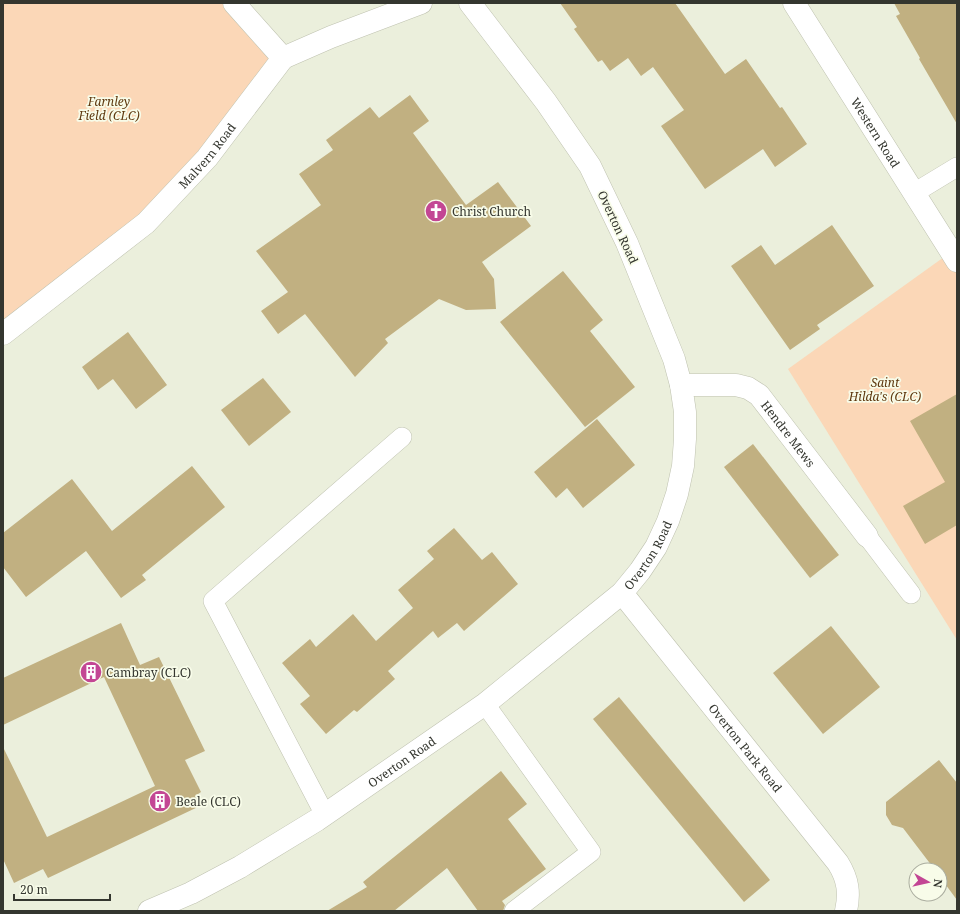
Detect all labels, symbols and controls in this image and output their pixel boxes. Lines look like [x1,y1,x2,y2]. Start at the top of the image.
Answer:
park label: Farnley Field (CLC) [77,93,140,124]
street label: Western Road [847,94,905,171]
street label: Malvern Road [174,119,240,192]
street label: Overton Road [594,188,643,267]
church icon: Christ Church [423,198,449,224]
place label: Christ Church [452,203,531,220]
park label: Saint Hilda's (CLC) [848,374,921,405]
street label: Hendre Mews [758,397,820,470]
street label: Overton Road [620,517,676,593]
building icon: Cambray (CLC) [78,659,104,685]
place label: Cambray (CLC) [106,664,191,681]
street label: Overton Park Road [705,700,787,796]
street label: Overton Road [364,732,439,791]
building icon: Beale (CLC) [147,788,173,814]
place label: Beale (CLC) [176,793,241,810]
north arrow [908,862,948,902]
scale bar [14,876,110,902]
text: N [930,878,946,889]
text: 20 m [20,881,48,898]

